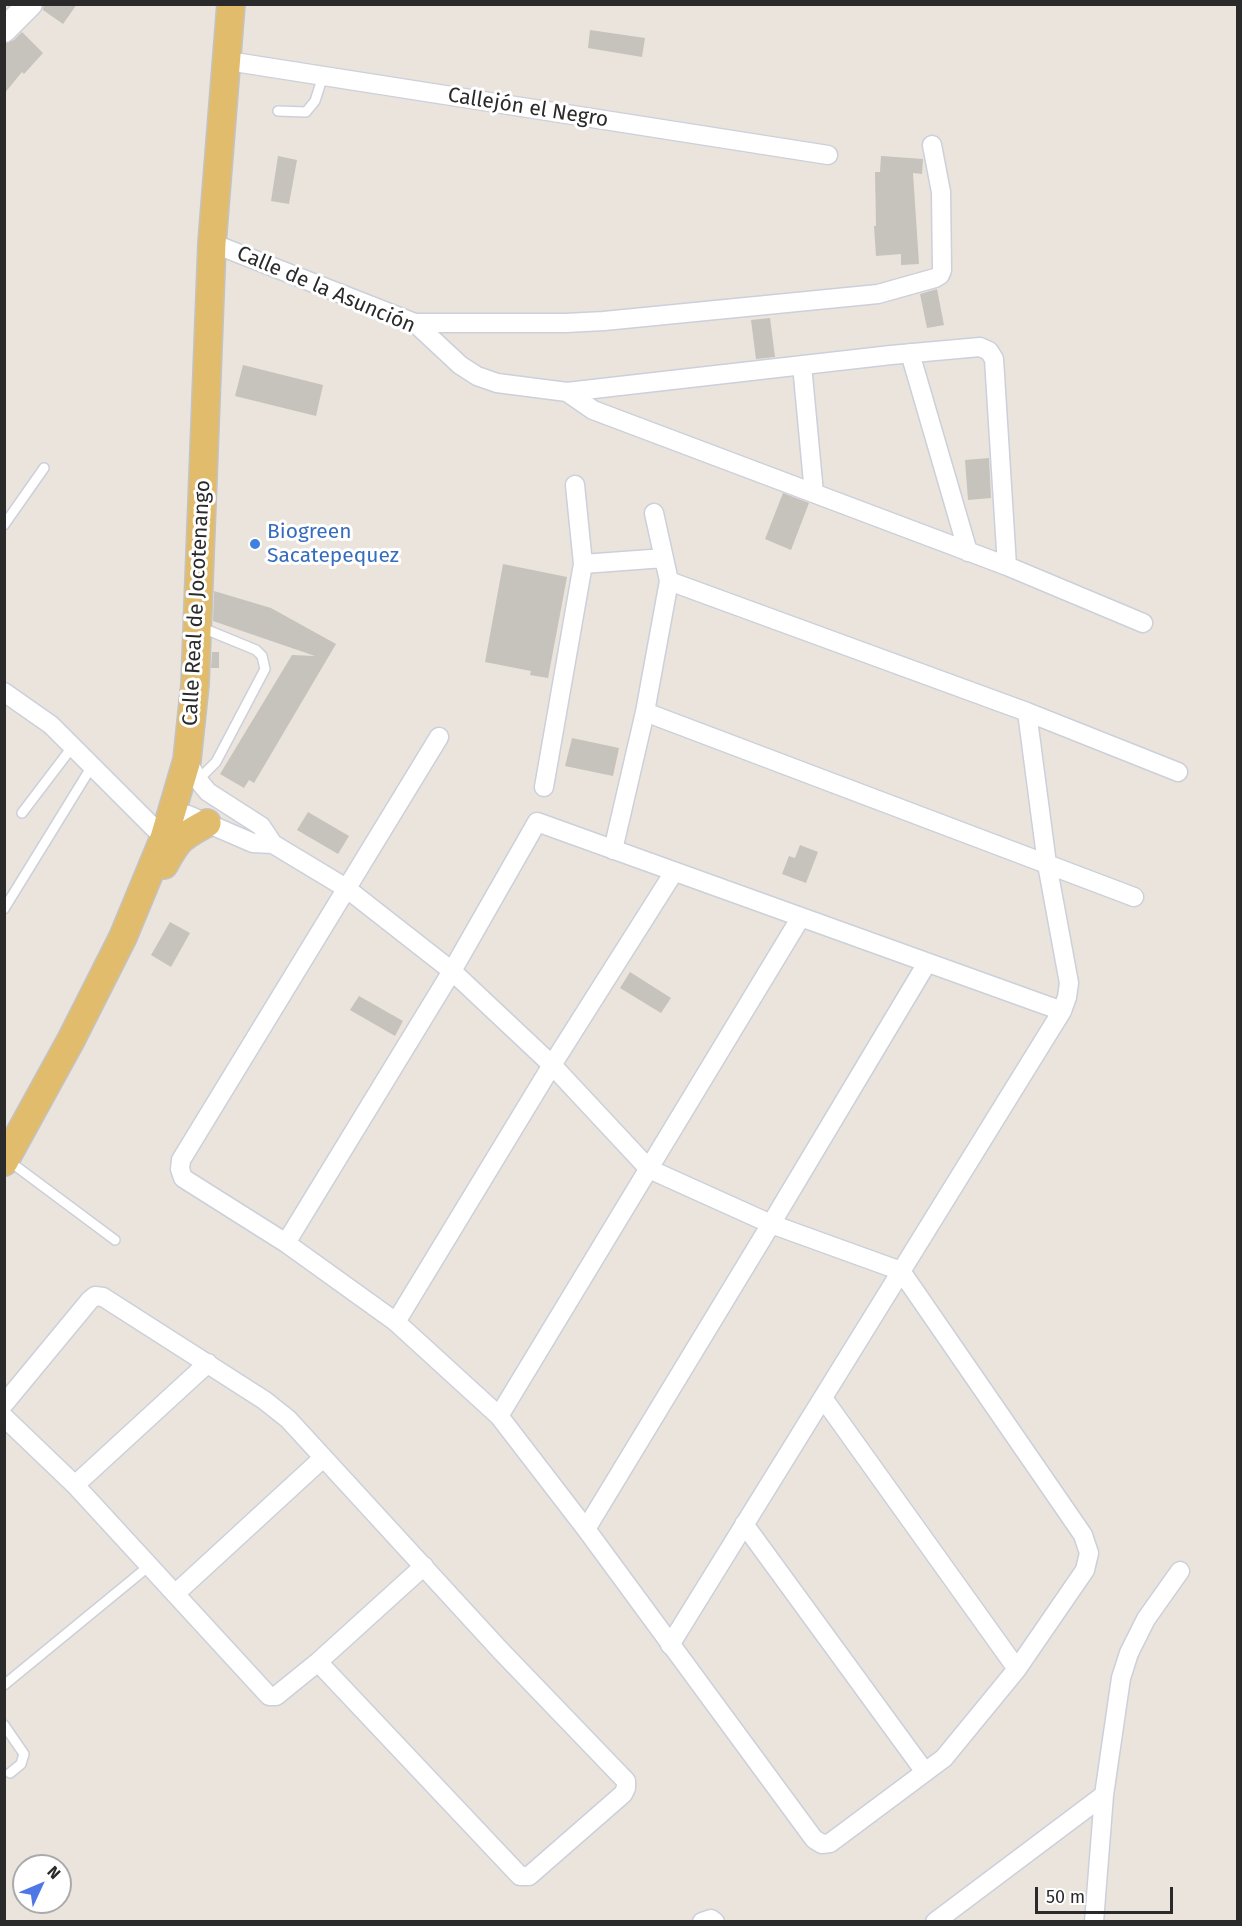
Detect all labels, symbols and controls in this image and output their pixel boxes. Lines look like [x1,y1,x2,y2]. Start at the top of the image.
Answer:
street label: Callejón el Negro [446,83,610,133]
street label: Calle de la Asunción [233,241,419,339]
street label: Calle Real de Jocotenango [178,479,216,727]
place label: Biogreen Sacatepequez [267,519,399,569]
marker: Biogreen Sacatepequez [248,537,262,551]
north arrow [12,1854,72,1914]
text: N [43,1862,64,1883]
scale bar [1038,1875,1176,1913]
text: 50 m [1046,1886,1085,1908]

